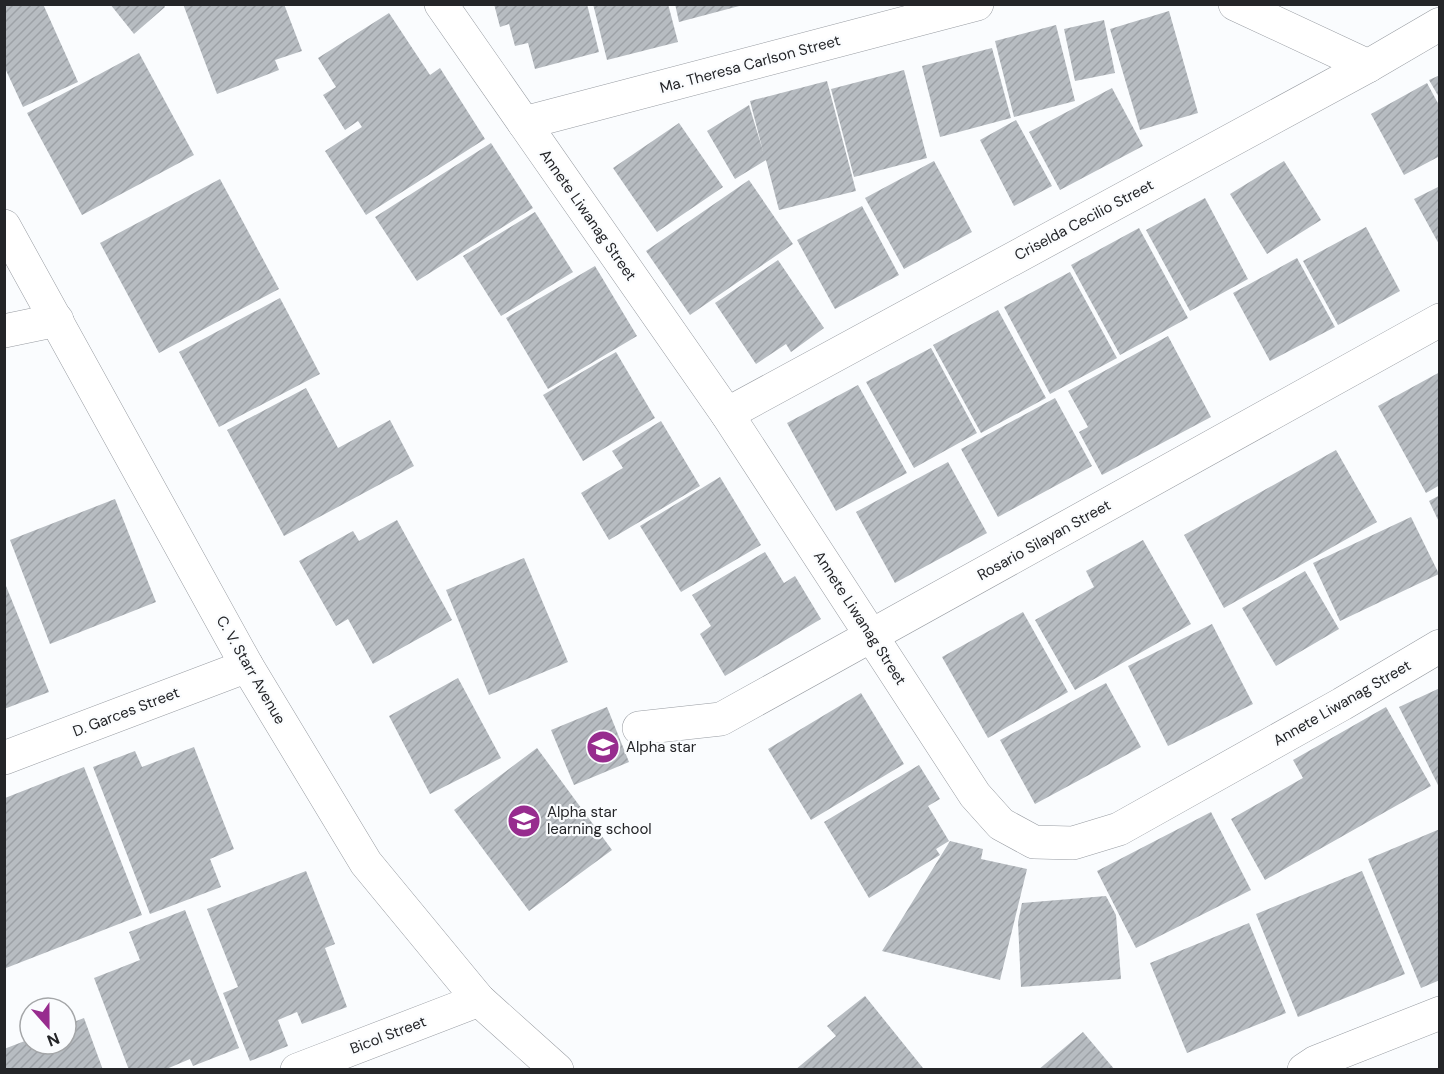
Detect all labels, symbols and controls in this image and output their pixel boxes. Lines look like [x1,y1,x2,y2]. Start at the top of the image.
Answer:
street label: Ma. Theresa Carlson Street [658,30,843,98]
street label: Annete Liwanag Street [535,145,641,285]
street label: Criselda Cecilio Street [1011,175,1157,265]
street label: Rosario Silayan Street [974,495,1114,585]
street label: Annete Liwanag Street [809,547,911,689]
street label: C. V. Starr Avenue [212,612,290,728]
street label: Annete Liwanag Street [1269,655,1415,751]
street label: D. Garces Street [70,682,182,742]
school or university icon: Alpha star [585,729,621,765]
place label: Alpha star [626,737,697,757]
place label: Alpha star learning school [547,802,652,839]
school or university icon: Alpha star learning school [506,803,542,839]
north arrow [18,996,78,1056]
street label: Bicol Street [347,1011,429,1059]
text: N [44,1028,62,1051]

